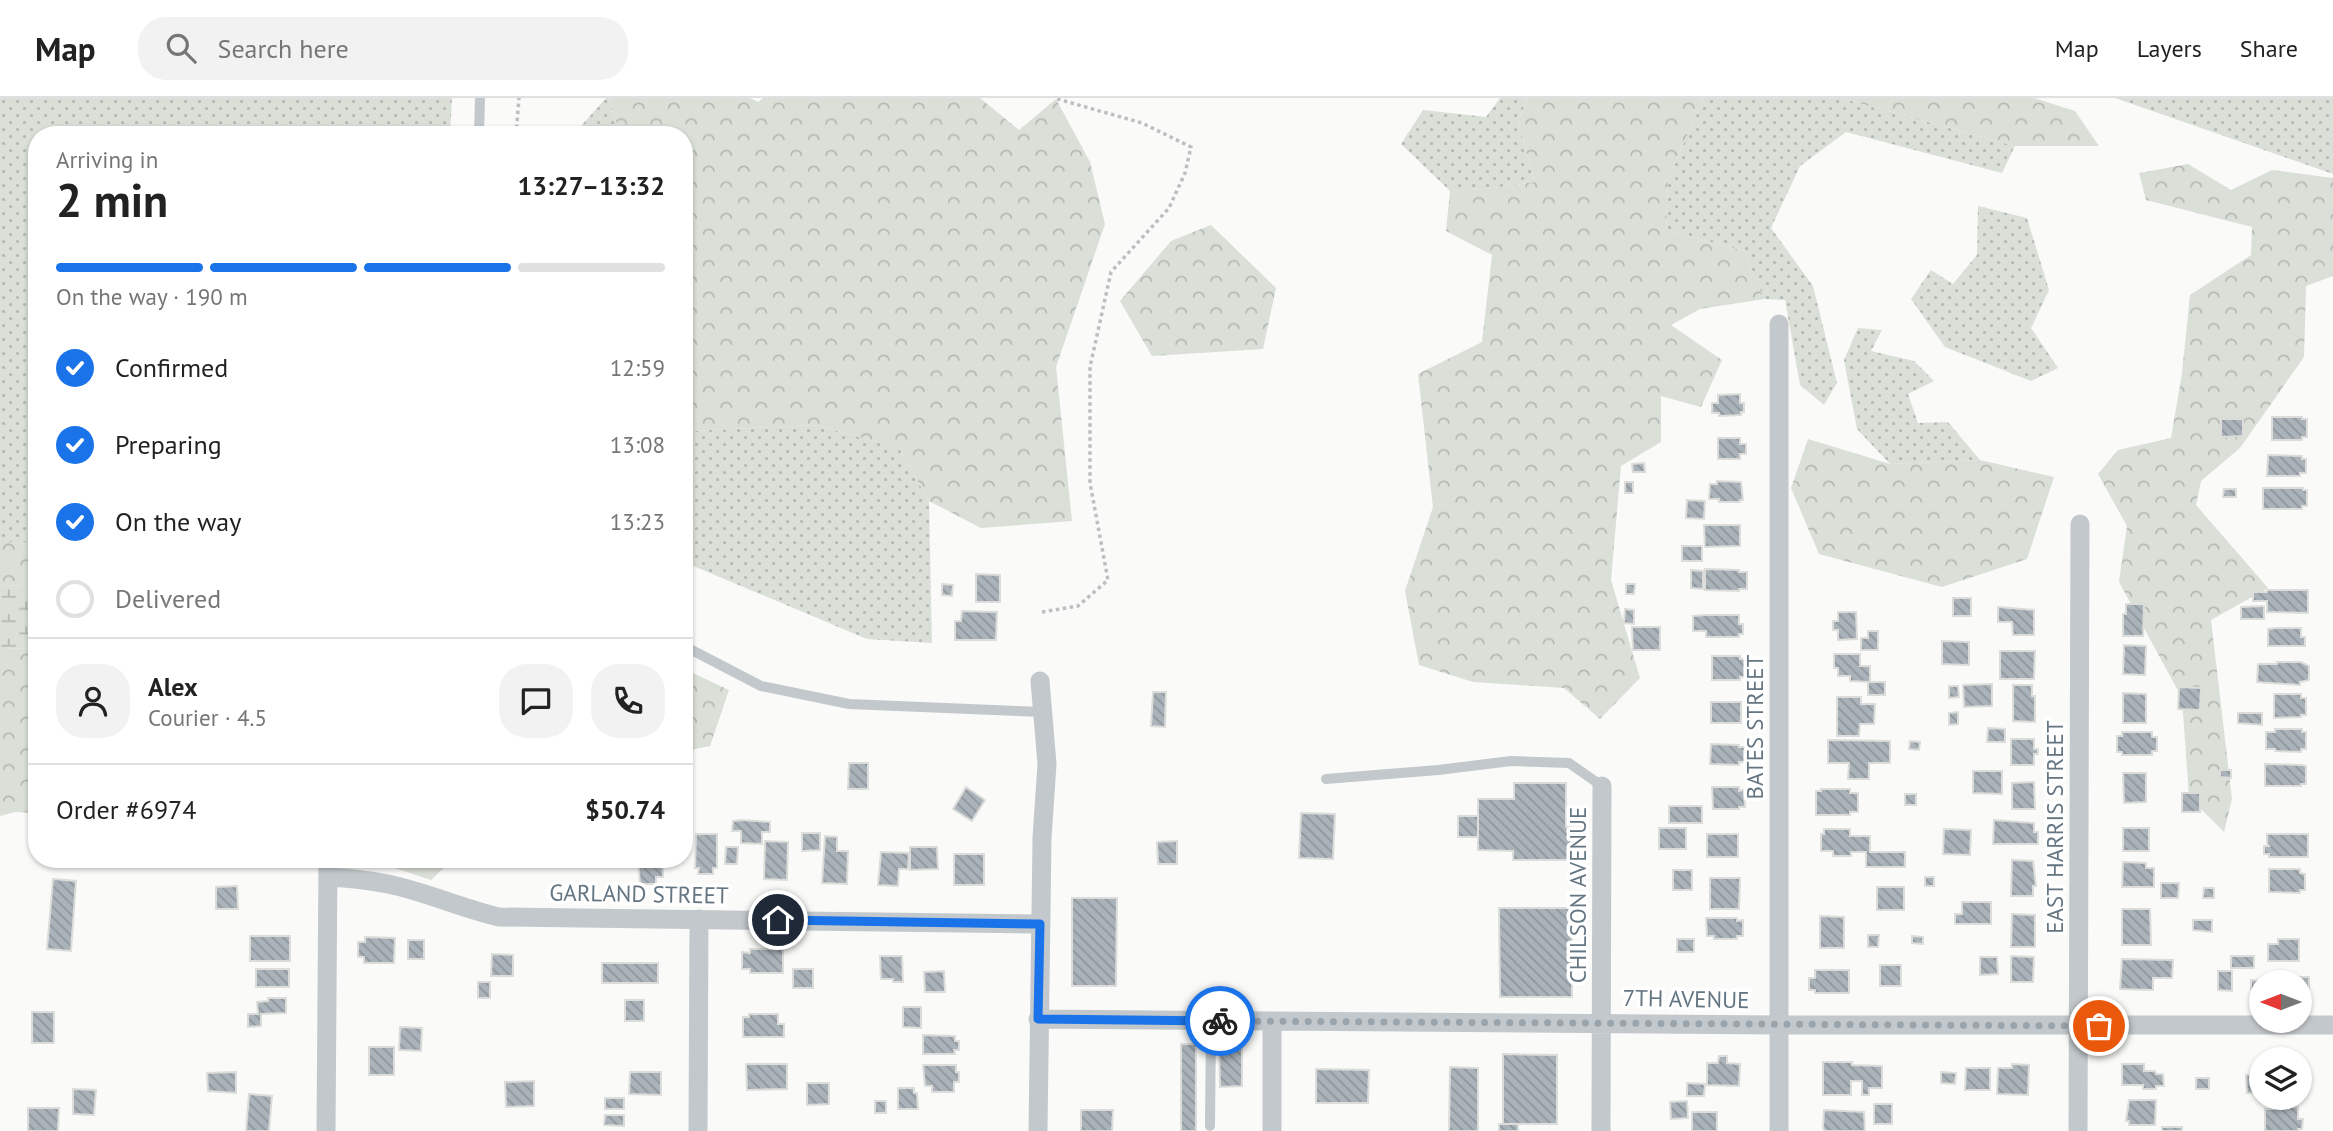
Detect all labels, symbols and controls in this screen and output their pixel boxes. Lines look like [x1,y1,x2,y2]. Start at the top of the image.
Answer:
search box [138,17,628,80]
text: Map [35,27,96,70]
icon: search [162,29,200,67]
text: Search here [218,32,349,65]
text: Map [2055,33,2099,64]
text: Layers [2137,33,2202,64]
text: Share [2240,33,2298,64]
text: Arriving in [56,145,158,174]
text: 13:27–13:32 [518,169,665,202]
text: 2 min [56,170,168,230]
text: On the way · 190 m [56,282,248,311]
icon: check [56,349,94,387]
text: Confirmed [115,351,228,384]
text: 12:59 [610,353,665,382]
icon: check [56,426,94,464]
text: Preparing [115,428,222,461]
text: 13:08 [610,430,665,459]
icon: check [56,503,94,541]
text: On the way [115,505,241,538]
text: 13:23 [610,507,665,536]
text: Delivered [115,582,221,615]
street label: BATES STREET [1740,654,1769,799]
button: person [56,664,130,738]
button: chat [499,664,573,738]
button: phone [591,664,665,738]
text: Alex [148,670,198,703]
text: Courier · 4.5 [148,703,267,732]
street label: EAST HARRIS STREET [2040,720,2069,934]
text: Order #6974 [56,793,196,826]
text: $50.74 [585,793,665,826]
street label: CHILSON AVENUE [1563,807,1592,983]
street label: GARLAND STREET [549,877,729,910]
pin [748,890,808,950]
icon: home [759,901,797,939]
north arrow [2249,970,2312,1032]
map controls [2249,970,2312,1110]
street label: 7TH AVENUE [1622,983,1750,1014]
courier [1185,986,1255,1056]
pin [2069,996,2129,1056]
icon: bike [1201,1002,1239,1040]
icon: bag [2080,1007,2118,1045]
button: layers [2249,1047,2312,1110]

